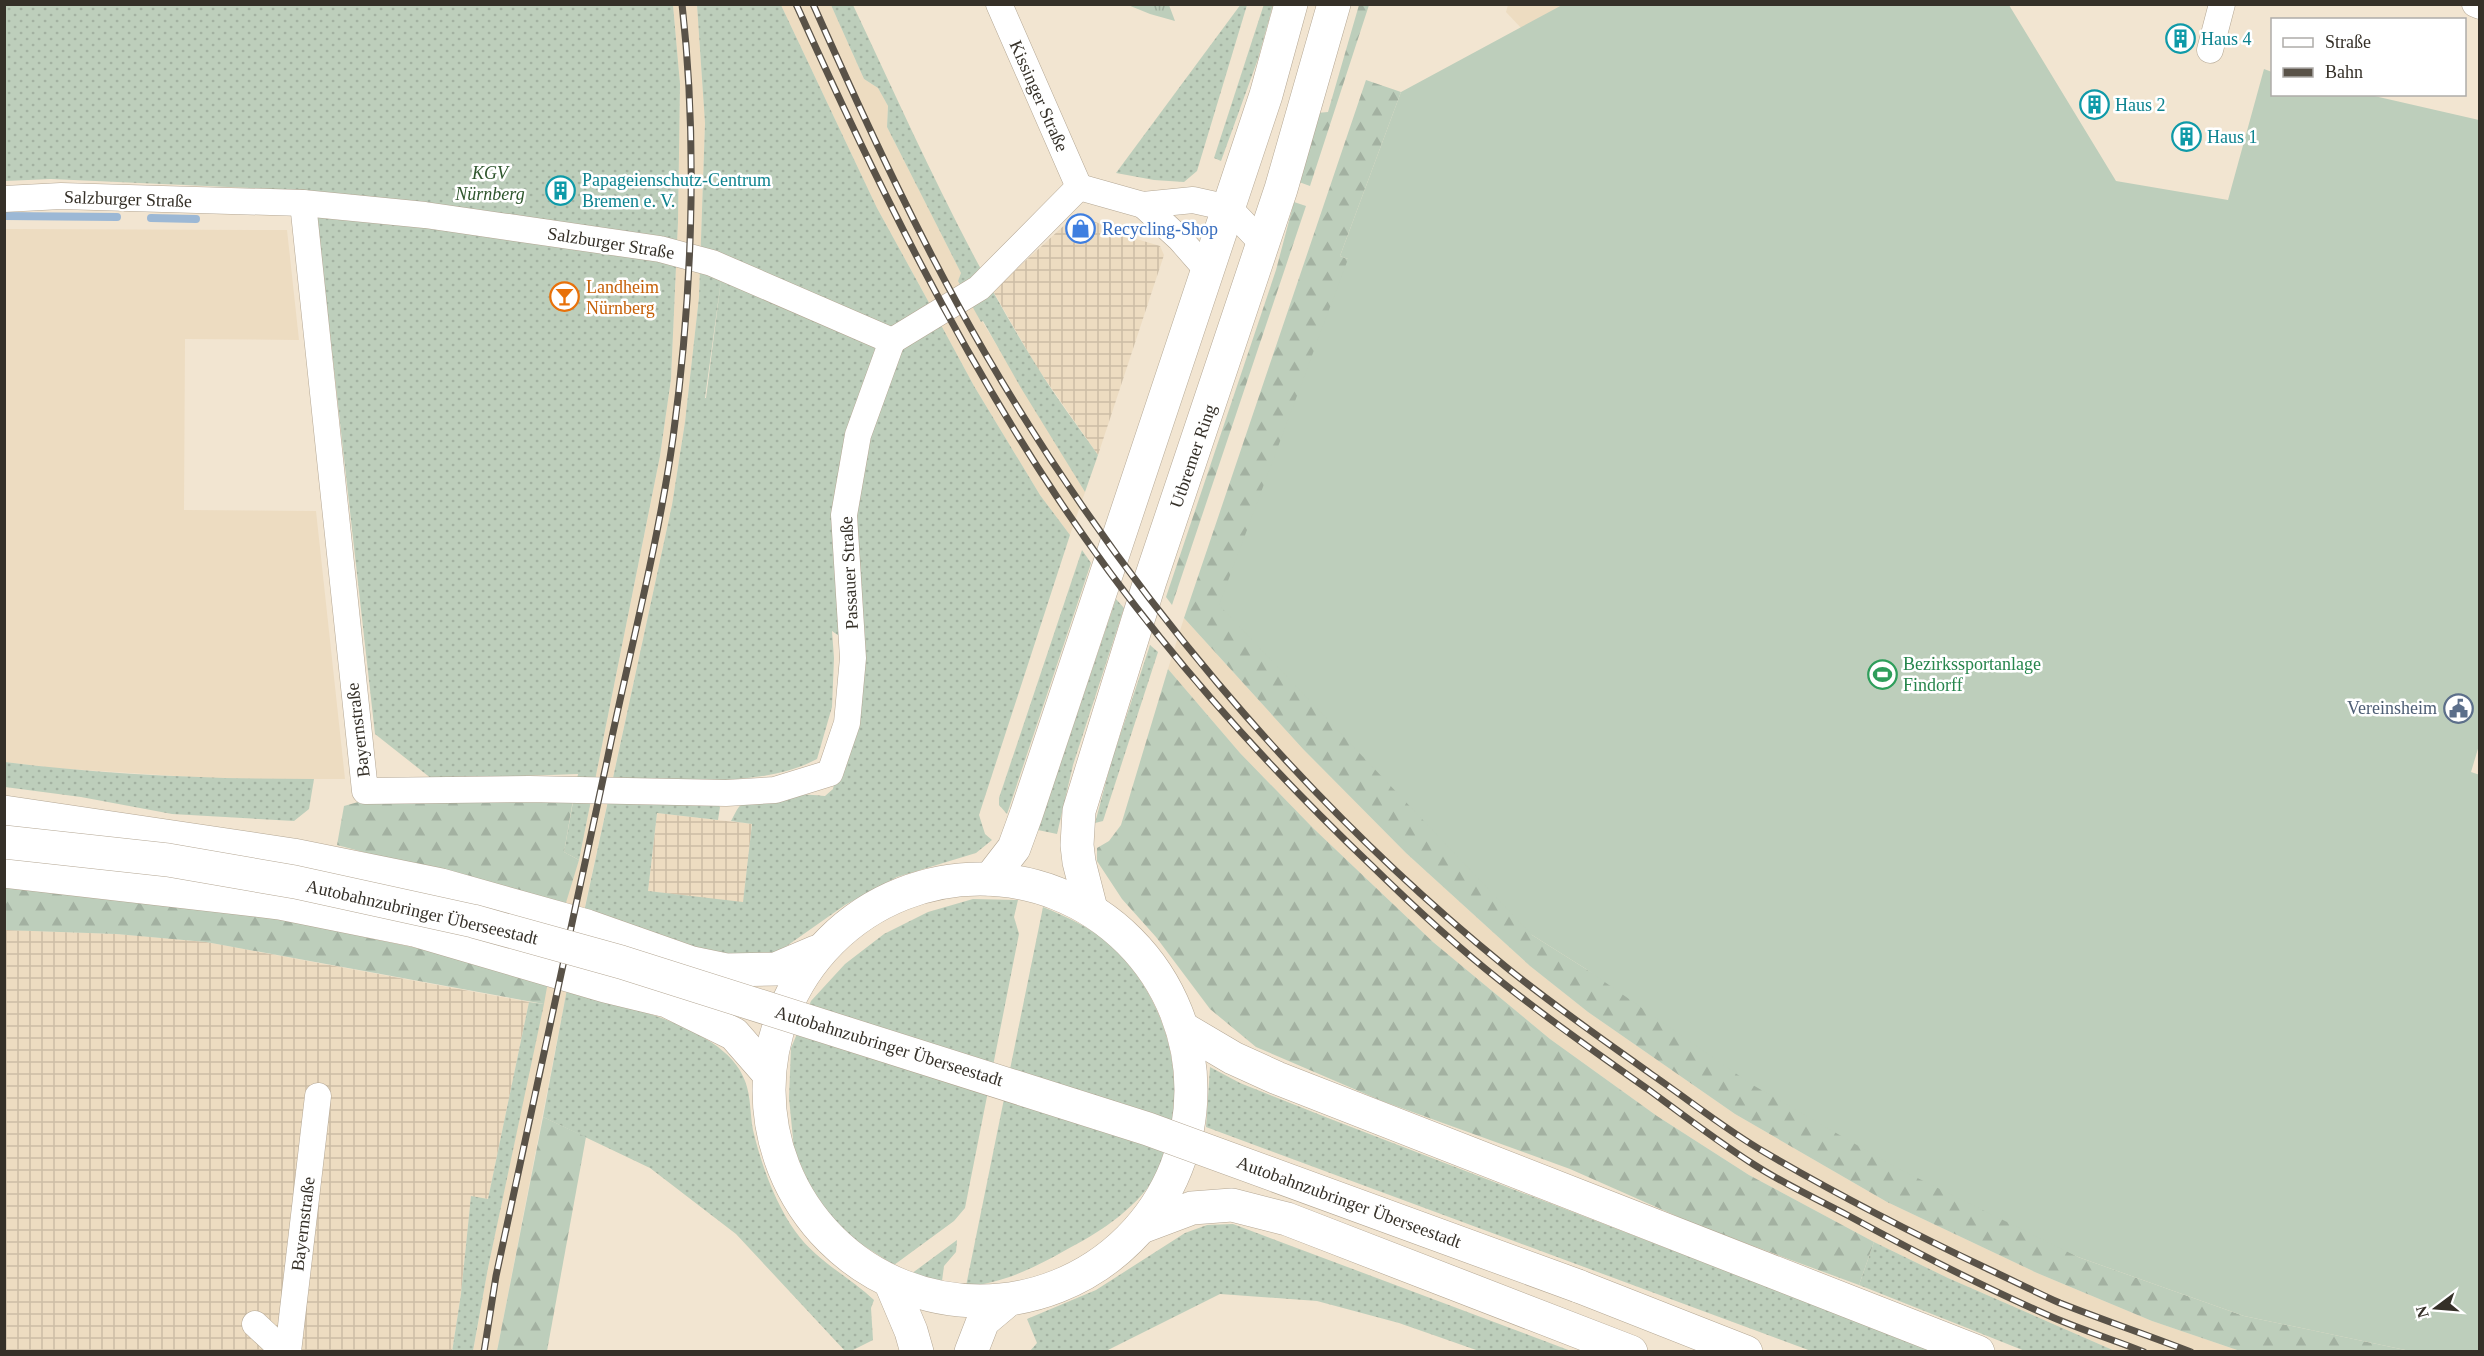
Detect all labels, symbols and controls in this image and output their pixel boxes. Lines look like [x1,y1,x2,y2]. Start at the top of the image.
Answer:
legend [2271,18,2466,96]
building icon: Haus 4 [2164,23,2196,55]
place label: Haus 4 [2201,29,2252,49]
text: Straße [2325,32,2371,52]
street label: Kissinger Straße [1006,37,1072,155]
text: Bahn [2325,62,2363,82]
building icon: Haus 2 [2078,89,2110,121]
place label: Haus 2 [2115,95,2166,115]
building icon: Haus 1 [2170,121,2202,153]
place label: Haus 1 [2207,127,2258,147]
park label: KGV Nürnberg [454,163,525,204]
place label: Papageienschutz-Centrum Bremen e. V. [582,170,771,211]
building icon: Papageienschutz-Centrum Bremen e. V. [545,174,577,206]
street label: Salzburger Straße [64,187,192,211]
shop icon: Recycling-Shop [1065,213,1097,245]
place label: Recycling-Shop [1102,219,1218,239]
street label: Salzburger Straße [546,223,676,263]
place label: Landheim Nürnberg [586,277,659,318]
bar icon: Landheim Nürnberg [549,281,581,313]
street label: Utbremer Ring [1166,401,1220,511]
street label: Passauer Straße [836,516,862,630]
place label: Bezirkssportanlage Findorff [1903,654,2041,695]
sports icon: Bezirkssportanlage Findorff [1866,658,1898,690]
street label: Bayernstraße [342,682,374,778]
public building icon: Vereinsheim [2442,692,2474,724]
place label: Vereinsheim [2347,698,2437,718]
street label: Autobahnzubringer Überseestadt [304,876,540,948]
street label: Autobahnzubringer Überseestadt [773,1002,1005,1090]
street label: Autobahnzubringer Überseestadt [1234,1152,1464,1252]
street label: Bayernstraße [287,1176,319,1272]
north arrow [2406,1278,2466,1338]
text: N [2412,1304,2432,1320]

